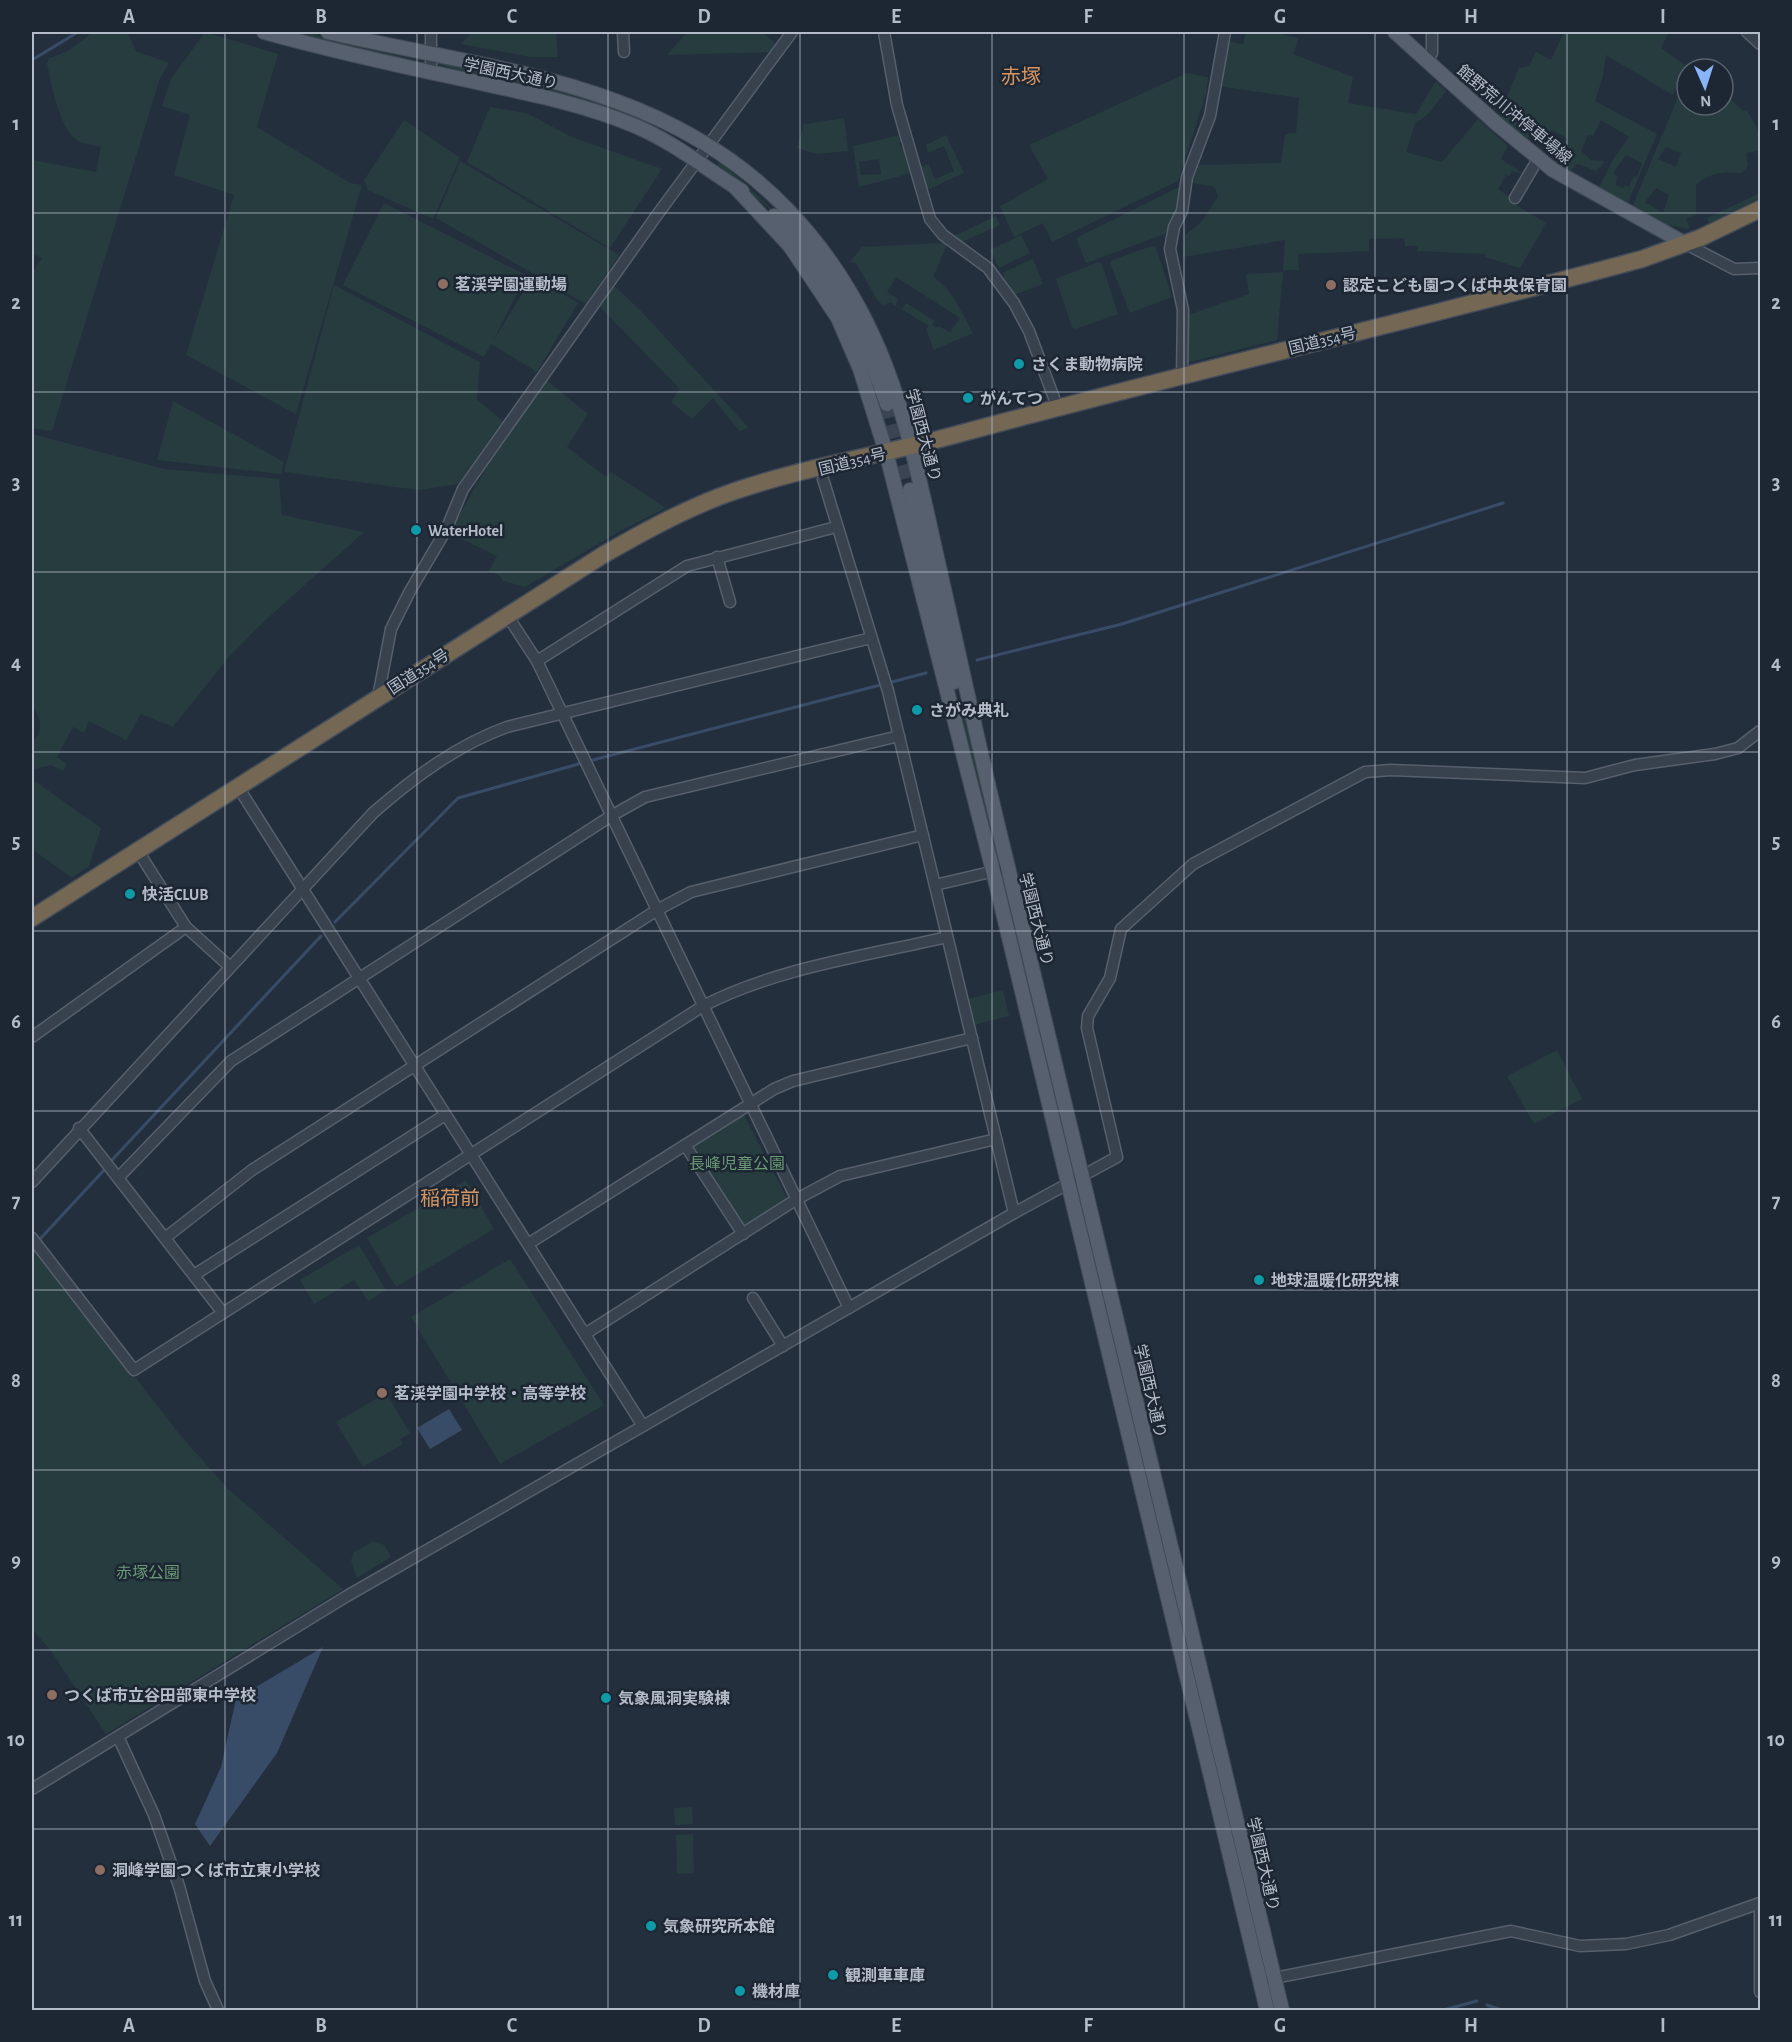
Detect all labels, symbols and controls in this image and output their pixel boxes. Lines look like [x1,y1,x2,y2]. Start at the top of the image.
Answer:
text: A [123,7,135,27]
text: B [315,7,327,27]
text: C [507,7,518,27]
text: D [697,7,711,27]
text: E [891,7,901,27]
text: F [1083,7,1093,27]
text: G [1274,7,1286,27]
text: H [1464,7,1478,27]
text: I [1660,7,1666,27]
street label: 学園西大通り [462,55,560,92]
north arrow [1675,57,1735,117]
street label: 館野荒川沖停車場線 [1454,62,1575,167]
district label: 赤塚 [1001,66,1041,87]
text: N [1700,93,1712,109]
text: 1 [12,114,20,134]
text: 1 [1772,114,1780,134]
place label: 茗渓学園運動場 [455,276,567,293]
marker: 茗渓学園運動場 [436,277,450,291]
place label: 認定こども園つくば中央保育園 [1343,277,1567,294]
marker: 認定こども園つくば中央保育園 [1324,278,1338,292]
text: 2 [11,293,21,313]
text: 2 [1771,293,1781,313]
street label: 国道354号 [1287,324,1358,357]
place label: さくま動物病院 [1031,356,1143,373]
marker: さくま動物病院 [1012,357,1026,371]
street label: 学園西大通り [903,387,944,484]
place label: がんてつ [980,390,1043,407]
marker: がんてつ [961,391,975,405]
street label: 国道354号 [817,445,888,478]
text: 3 [12,473,20,493]
text: 3 [1772,473,1780,493]
marker: WaterHotel [409,523,423,537]
place label: WaterHotel [428,523,503,539]
street label: 国道354号 [385,646,452,697]
text: 4 [11,653,21,673]
text: 4 [1771,653,1781,673]
place label: さがみ典礼 [929,702,1009,719]
marker: さがみ典礼 [910,703,924,717]
text: 5 [12,832,20,852]
text: 5 [1772,832,1780,852]
street label: 学園西大通り [1017,870,1056,968]
place label: 快活CLUB [142,886,209,903]
marker: 快活CLUB [123,887,137,901]
text: 6 [11,1012,21,1032]
text: 6 [1771,1012,1781,1032]
park label: 長峰児童公園 [689,1155,785,1172]
district label: 稲荷前 [420,1188,480,1209]
text: 7 [12,1191,21,1211]
text: 7 [1772,1191,1781,1211]
place label: 地球温暖化研究棟 [1271,1271,1399,1289]
marker: 地球温暖化研究棟 [1252,1273,1266,1287]
street label: 学園西大通り [1131,1342,1170,1440]
text: 8 [11,1371,21,1391]
text: 8 [1771,1371,1781,1391]
place label: 茗渓学園中学校・高等学校 [394,1385,586,1402]
marker: 茗渓学園中学校・高等学校 [375,1386,389,1400]
text: 9 [11,1551,21,1571]
text: 9 [1771,1551,1781,1571]
park label: 赤塚公園 [116,1564,180,1581]
place label: つくば市立谷田部東中学校 [64,1687,256,1704]
marker: つくば市立谷田部東中学校 [45,1688,59,1702]
place label: 気象風洞実験棟 [618,1689,730,1707]
marker: 気象風洞実験棟 [599,1691,613,1705]
text: 10 [7,1730,25,1750]
text: 10 [1767,1730,1785,1750]
street label: 学園西大通り [1244,1815,1283,1913]
place label: 洞峰学園つくば市立東小学校 [112,1861,320,1879]
marker: 洞峰学園つくば市立東小学校 [93,1863,107,1877]
text: 11 [9,1910,23,1930]
text: 11 [1769,1910,1783,1930]
place label: 気象研究所本館 [663,1918,775,1935]
marker: 気象研究所本館 [644,1919,658,1933]
place label: 観測車車庫 [845,1967,925,1984]
marker: 観測車車庫 [826,1968,840,1982]
place label: 機材庫 [752,1982,800,2000]
marker: 機材庫 [733,1984,747,1998]
text: A [123,2016,135,2036]
text: B [315,2016,327,2036]
text: C [507,2016,518,2036]
text: D [697,2016,711,2036]
text: E [891,2016,901,2036]
text: F [1083,2016,1093,2036]
text: G [1274,2016,1286,2036]
text: H [1464,2016,1478,2036]
text: I [1660,2016,1666,2036]

